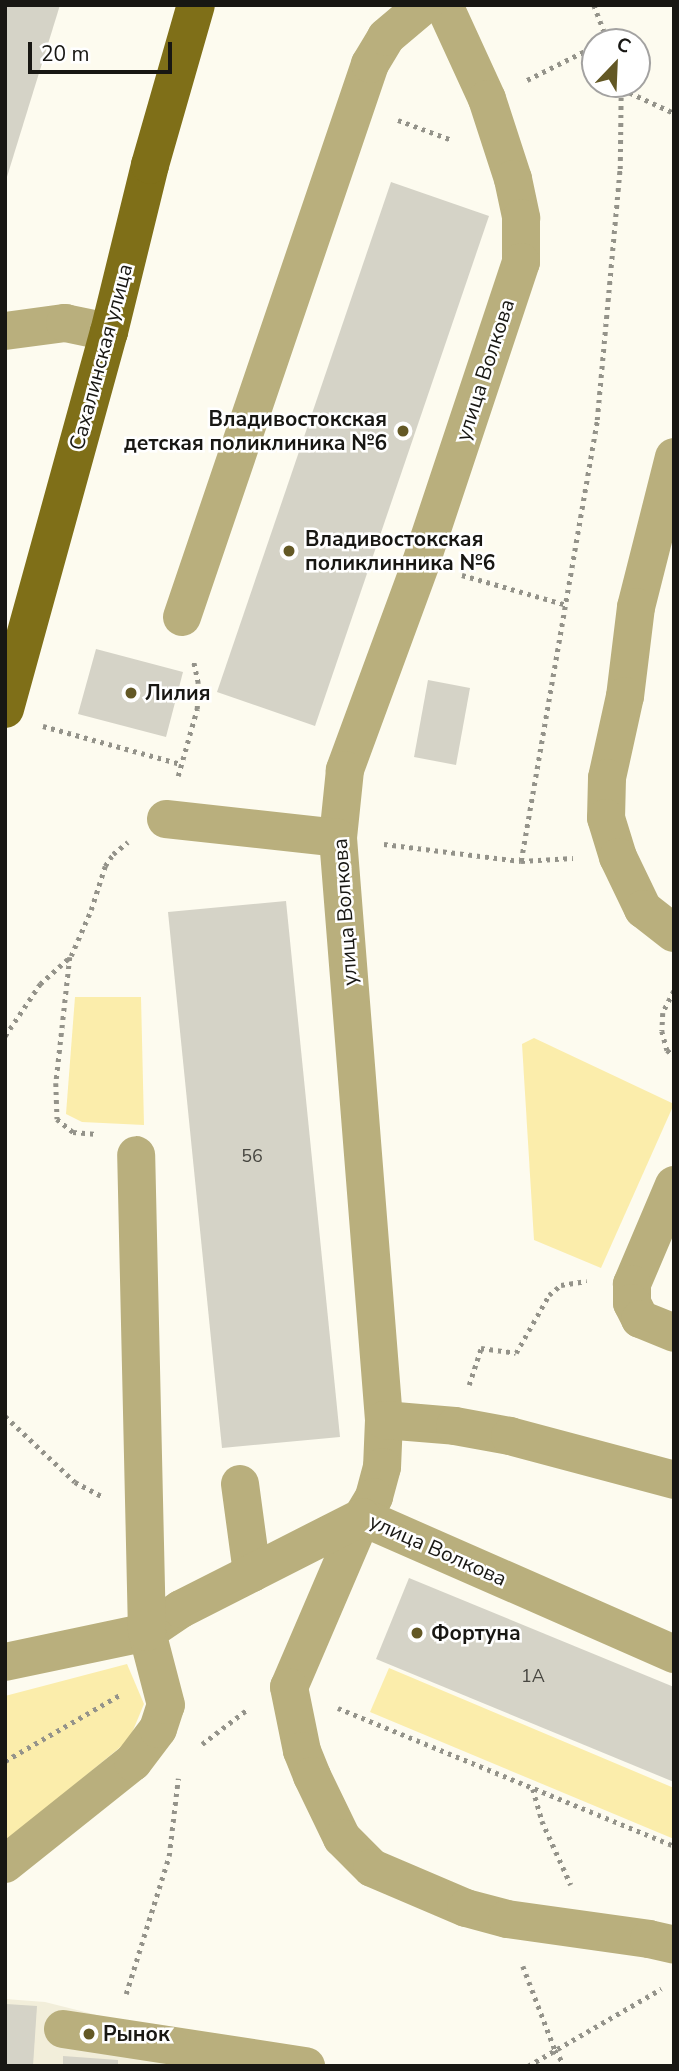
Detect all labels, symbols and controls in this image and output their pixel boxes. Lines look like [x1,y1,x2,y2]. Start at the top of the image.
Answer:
scale bar [32,28,175,72]
north arrow [581,28,651,98]
text: С [612,31,634,60]
text: 20 m [41,40,90,68]
street label: Сахалинская улица [64,261,138,453]
street label: улица Волкова [450,296,520,444]
place label: Владивостокская детская поликлиника №6 [124,406,387,456]
marker: Владивостокская детская поликлиника №6 [393,421,413,441]
place label: Владивостокская поликлинника №6 [305,526,495,576]
marker: Владивостокская поликлинника №6 [279,541,299,561]
place label: Лилия [145,680,210,706]
marker: Лилия [123,685,139,701]
street label: улица Волкова [327,837,363,987]
house number: 56 [241,1145,263,1167]
street label: улица Волкова [365,1508,511,1592]
place label: Фортуна [431,1620,521,1646]
marker: Фортуна [409,1625,425,1641]
house number: 1А [521,1665,545,1687]
place label: Рынок [103,2021,170,2047]
marker: Рынок [81,2026,97,2042]

